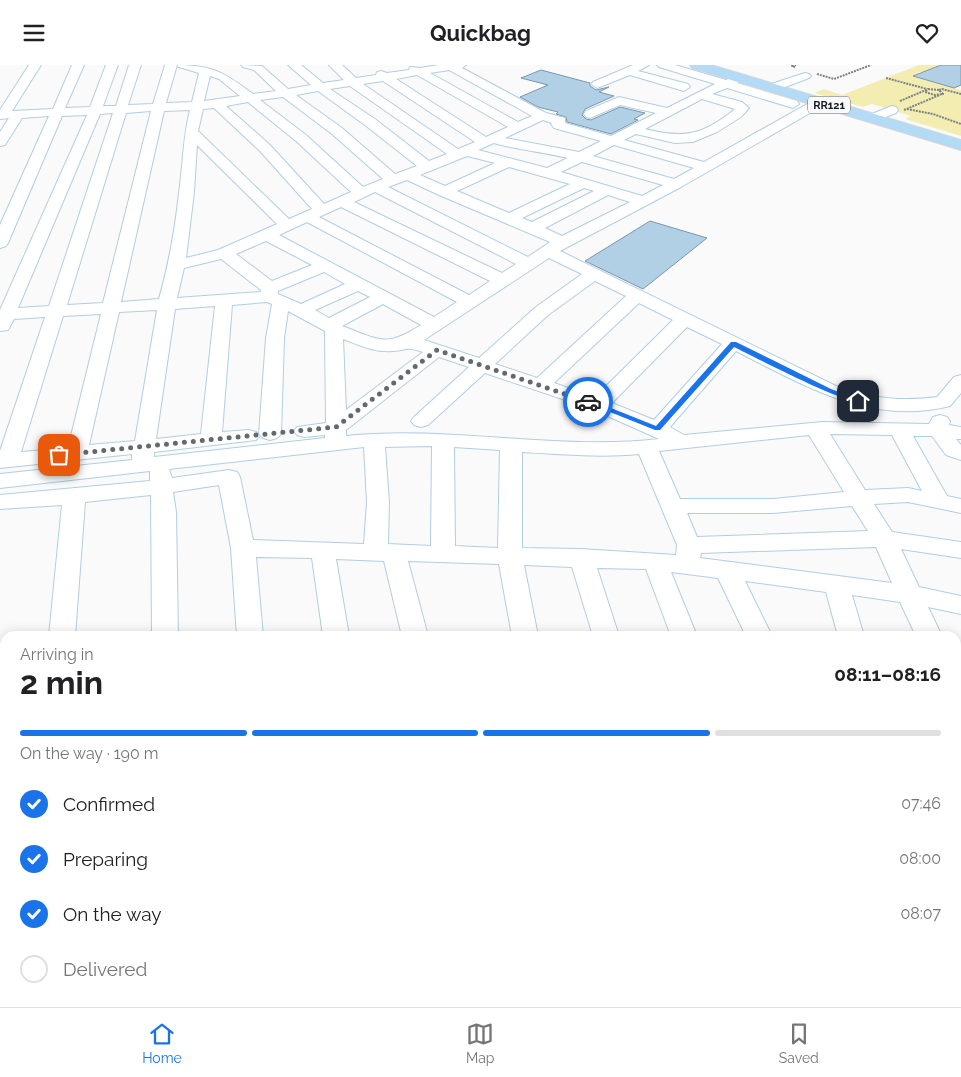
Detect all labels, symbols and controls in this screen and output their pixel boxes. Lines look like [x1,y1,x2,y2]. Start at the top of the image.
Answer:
icon: menu [20,19,48,47]
icon: heart [913,19,941,47]
text: Quickbag [430,20,531,46]
road number: RR121 [808,97,850,113]
courier [563,377,613,427]
pin [837,380,879,422]
icon: home [844,387,872,415]
icon: car [574,388,602,416]
pin [38,434,80,476]
icon: bag [45,441,73,469]
text: Arriving in [20,645,94,664]
text: 08:11–08:16 [834,663,941,685]
text: 2 min [20,664,103,701]
text: On the way · 190 m [20,744,159,763]
icon: check [20,790,48,818]
text: Confirmed [63,793,155,815]
text: 07:46 [901,794,941,813]
icon: check [20,845,48,873]
text: Preparing [63,848,148,870]
text: 08:00 [899,849,941,868]
icon: check [20,900,48,928]
text: On the way [63,903,162,925]
text: 08:07 [900,904,941,923]
text: Delivered [63,958,147,980]
tab: Home [142,1020,182,1066]
tab: Map [466,1020,495,1066]
tab: Saved [779,1020,819,1066]

